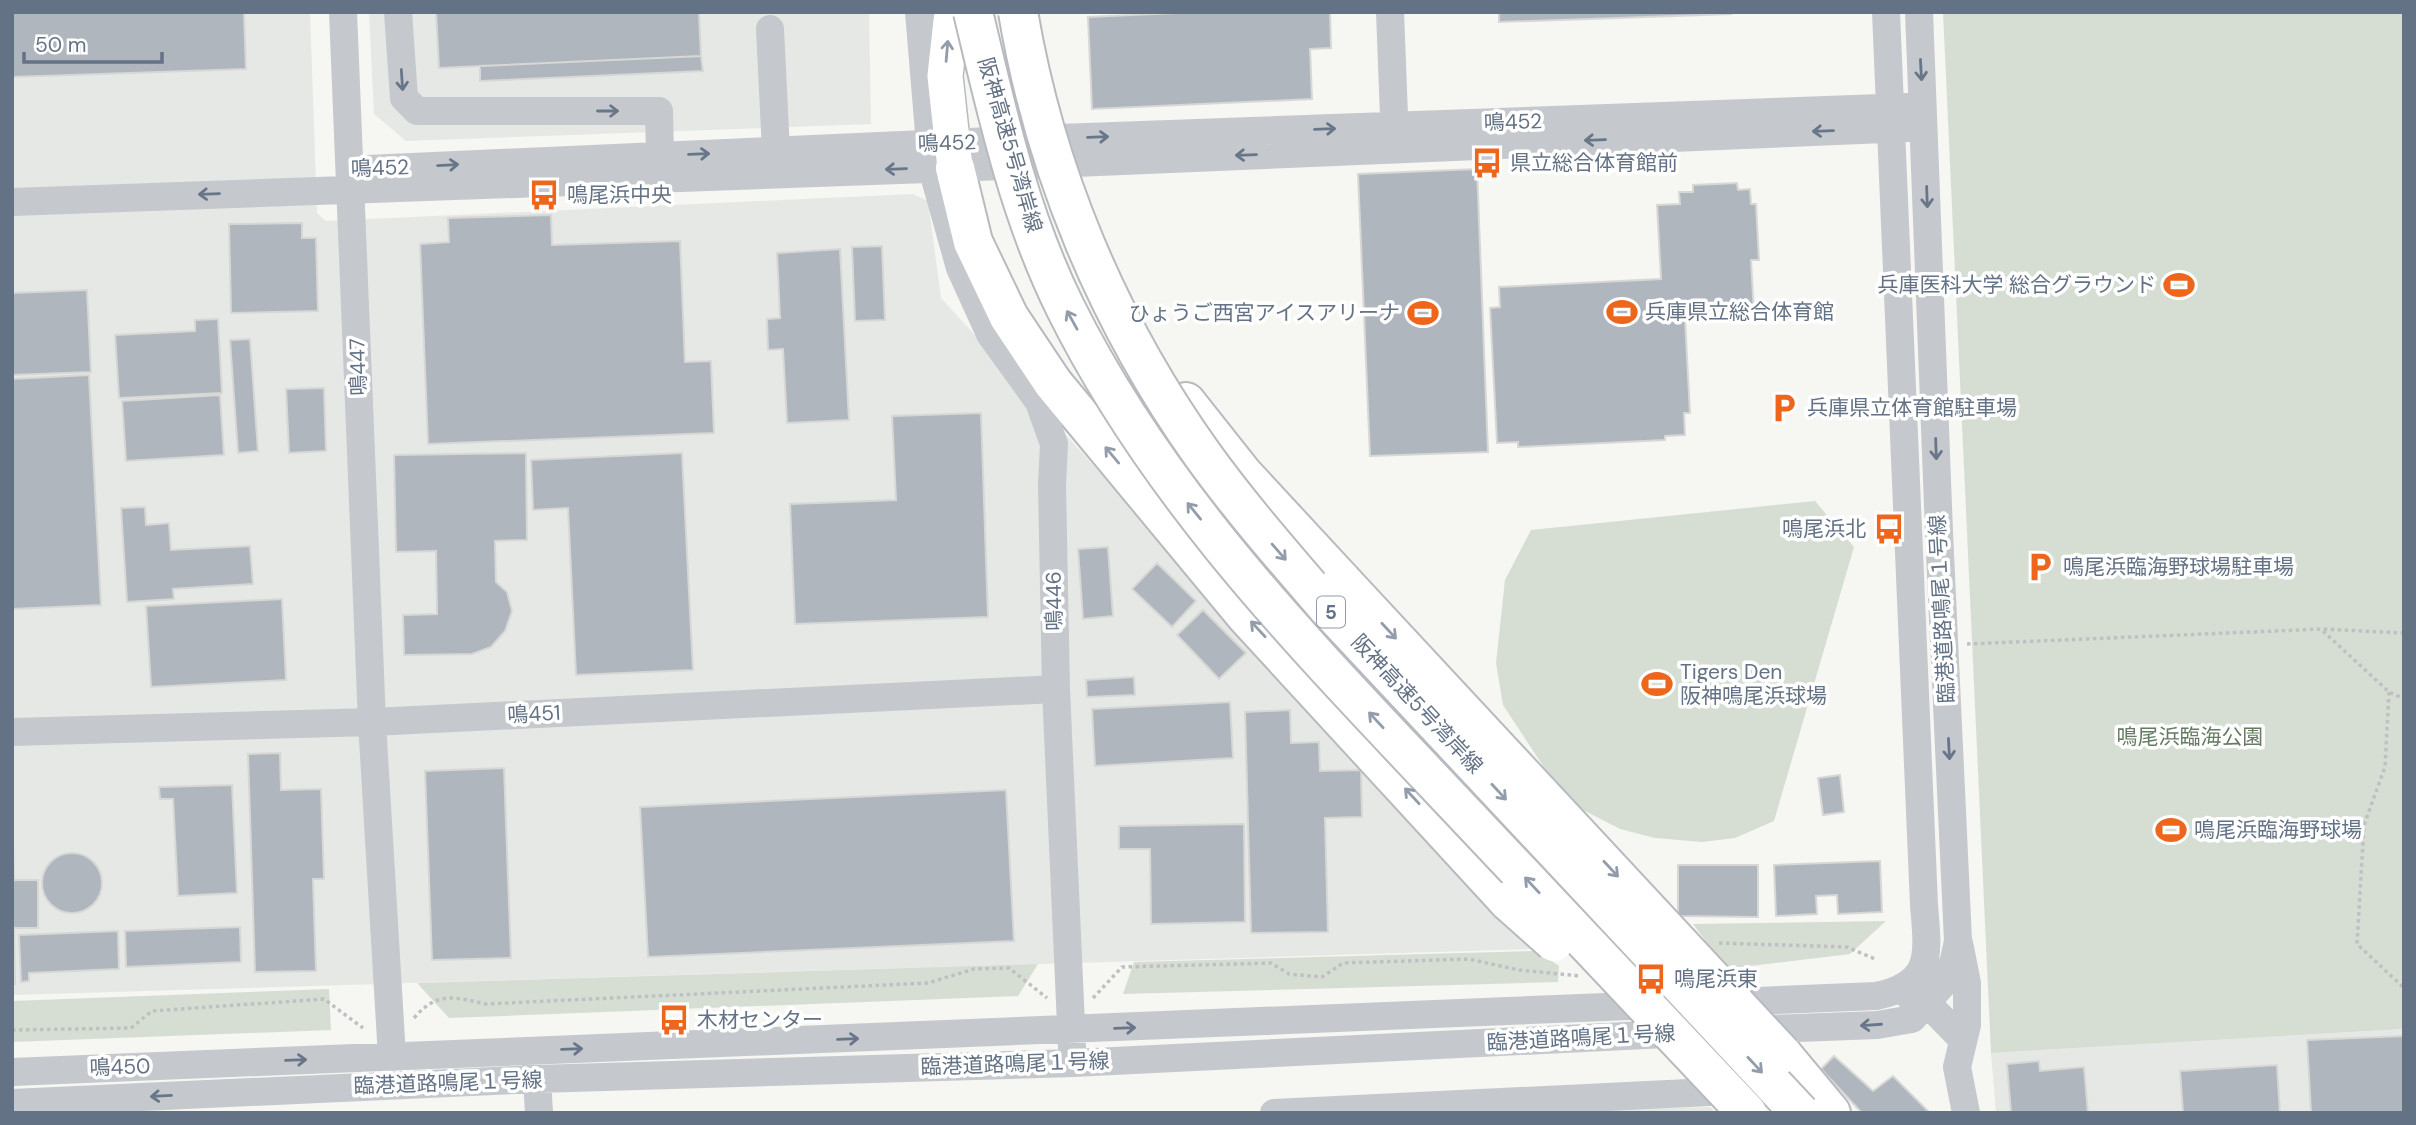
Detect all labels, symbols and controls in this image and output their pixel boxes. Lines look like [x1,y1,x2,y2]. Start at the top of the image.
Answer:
scale bar [24,21,163,65]
text: 50 m [35,31,86,59]
one-way arrow [941,41,954,63]
street label: 阪神高速5号湾岸線 [972,54,1048,236]
one-way arrow [1915,59,1928,82]
one-way arrow [396,69,409,91]
one-way arrow [597,104,620,118]
street label: 鳴452 [1483,107,1543,137]
one-way arrow [1314,122,1337,135]
one-way arrow [1812,124,1835,137]
street label: 鳴452 [917,128,977,158]
one-way arrow [1086,130,1109,144]
one-way arrow [1584,134,1607,147]
bus stop icon: 県立総合体育館前 [1470,146,1504,180]
one-way arrow [688,148,711,161]
one-way arrow [1235,149,1258,162]
place label: 県立総合体育館前 [1510,149,1678,177]
street label: 鳴452 [350,153,410,183]
one-way arrow [436,159,459,172]
one-way arrow [885,162,908,175]
bus stop icon: 鳴尾浜中央 [527,178,561,212]
place label: 鳴尾浜中央 [567,181,672,209]
one-way arrow [1920,185,1933,208]
one-way arrow [197,188,220,201]
sports icon: 兵庫医科大学 総合グラウンド [2162,268,2196,302]
place label: 兵庫医科大学 総合グラウンド [1877,271,2156,299]
sports icon: 兵庫県立総合体育館 [1605,295,1639,329]
sports icon: ひょうご西宮アイスアリーナ [1406,296,1440,330]
place label: 兵庫県立総合体育館 [1645,298,1834,326]
place label: ひょうご西宮アイスアリーナ [1129,299,1400,327]
one-way arrow [1065,310,1079,330]
street label: 鳴447 [343,338,373,396]
parking icon: 兵庫県立体育館駐車場 [1767,391,1801,425]
place label: 兵庫県立体育館駐車場 [1807,394,2017,422]
one-way arrow [1929,437,1942,460]
one-way arrow [1104,446,1120,464]
one-way arrow [1186,503,1201,521]
bus stop icon: 鳴尾浜北 [1872,512,1906,546]
street label: 臨港道路鳴尾１号線 [1923,514,1961,704]
place label: 鳴尾浜北 [1782,515,1866,543]
one-way arrow [1271,542,1287,560]
parking icon: 鳴尾浜臨海野球場駐車場 [2023,550,2057,584]
place label: 鳴尾浜臨海野球場駐車場 [2063,553,2294,581]
street label: 鳴446 [1039,571,1069,631]
road number: 5 [1317,596,1345,628]
one-way arrow [1250,620,1266,638]
one-way arrow [1380,622,1397,639]
street label: 阪神高速5号湾岸線 [1345,628,1489,780]
place label: Tigers Den 阪神鳴尾浜球場 [1680,658,1827,710]
sports icon: Tigers Den 阪神鳴尾浜球場 [1640,667,1674,701]
street label: 鳴451 [507,699,561,729]
one-way arrow [1367,711,1384,728]
park label: 鳴尾浜臨海公園 [2117,723,2264,751]
one-way arrow [1942,738,1955,761]
one-way arrow [1491,783,1507,801]
one-way arrow [1404,787,1420,805]
sports icon: 鳴尾浜臨海野球場 [2154,813,2188,847]
place label: 鳴尾浜臨海野球場 [2194,816,2362,844]
one-way arrow [1602,860,1619,877]
one-way arrow [1523,877,1540,894]
bus stop icon: 鳴尾浜東 [1634,962,1668,996]
place label: 鳴尾浜東 [1674,965,1758,993]
bus stop icon: 木材センター [657,1003,691,1037]
place label: 木材センター [697,1006,823,1034]
street label: 臨港道路鳴尾１号線 [1486,1019,1676,1057]
one-way arrow [1861,1019,1883,1032]
one-way arrow [1113,1021,1136,1034]
one-way arrow [837,1032,860,1045]
one-way arrow [560,1043,583,1056]
street label: 臨港道路鳴尾１号線 [920,1047,1110,1081]
street label: 鳴450 [89,1052,151,1082]
one-way arrow [284,1054,307,1067]
one-way arrow [1747,1056,1764,1073]
street label: 臨港道路鳴尾１号線 [353,1066,543,1100]
one-way arrow [149,1089,172,1102]

